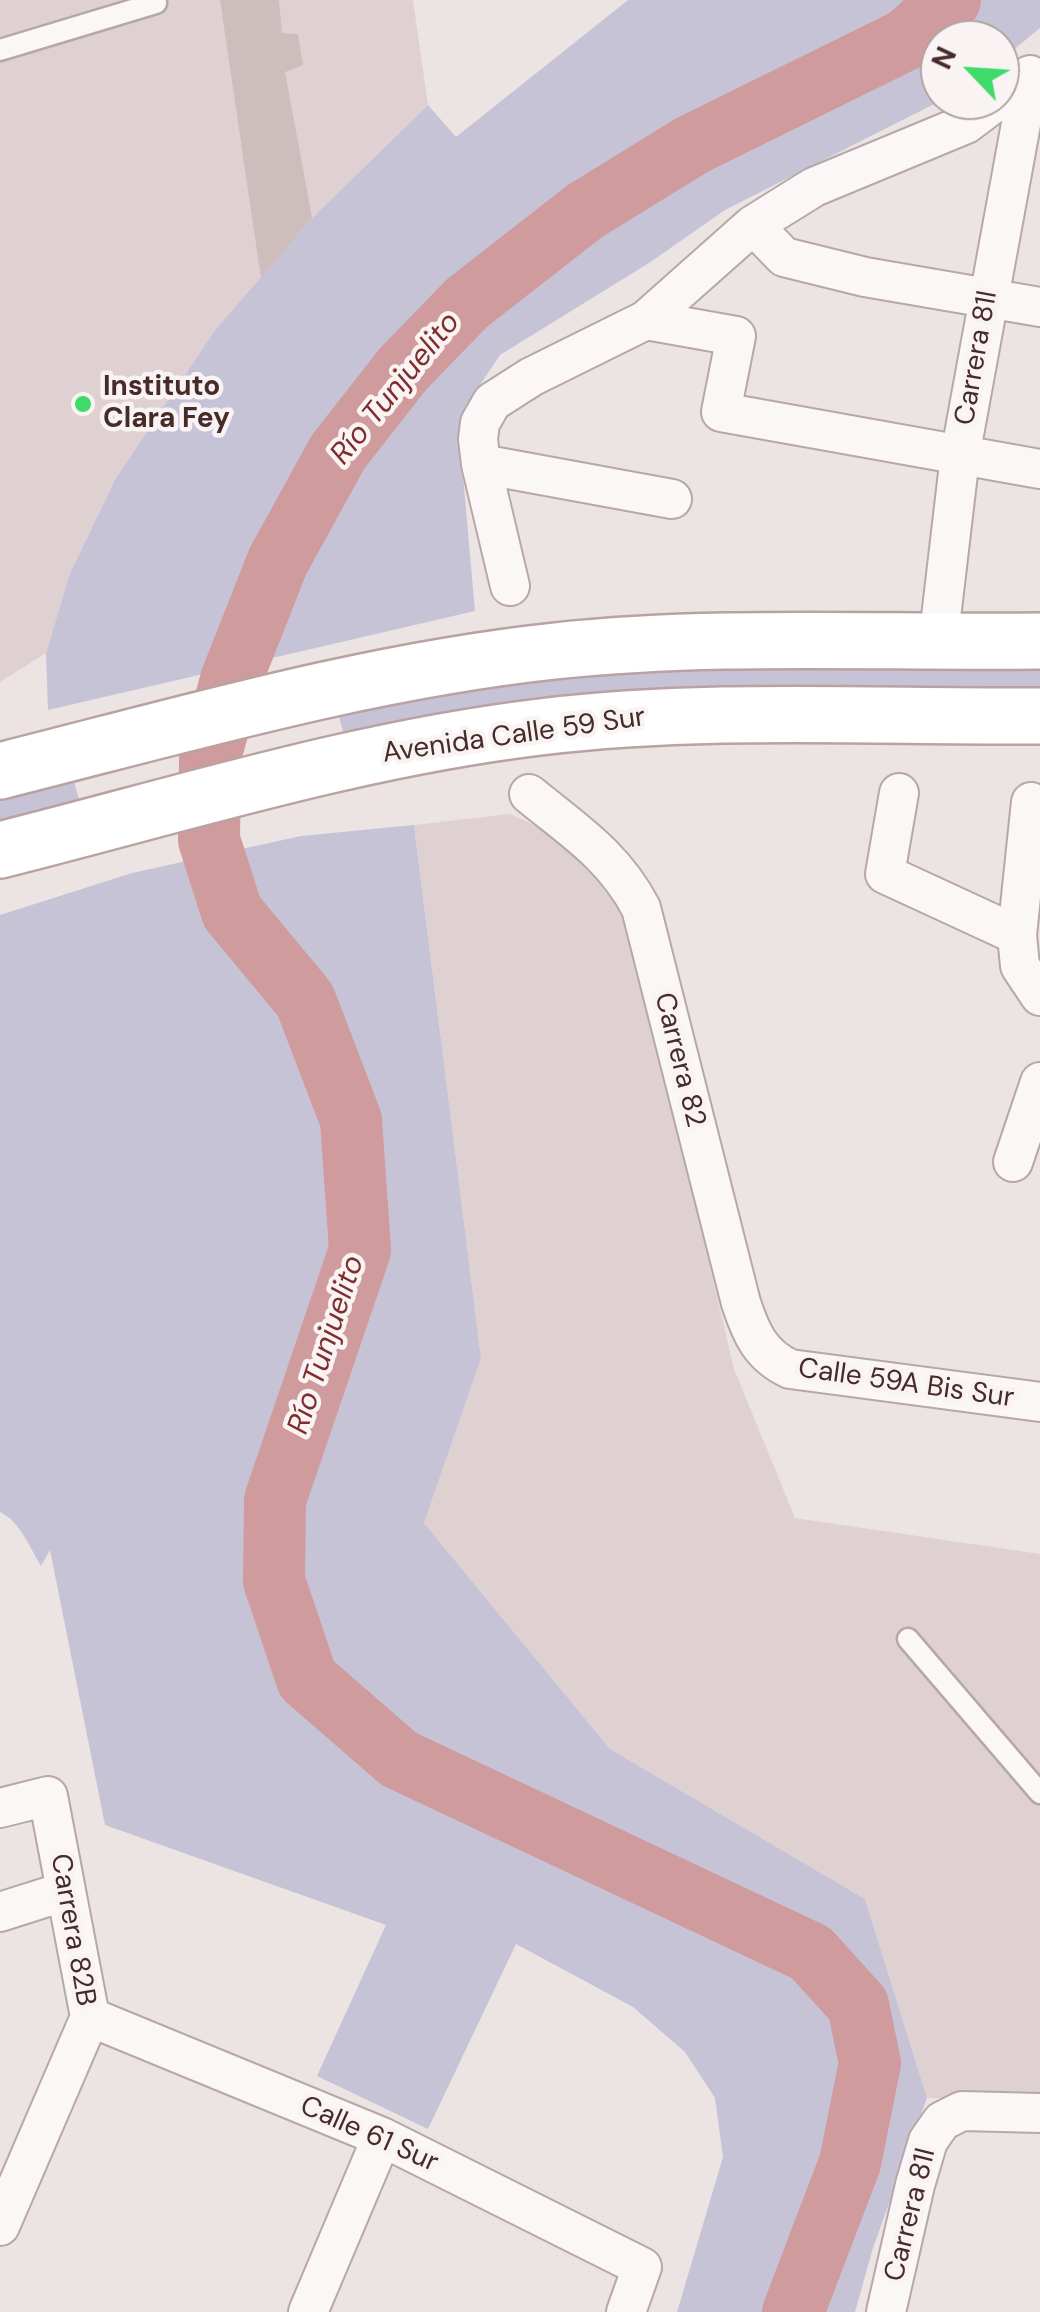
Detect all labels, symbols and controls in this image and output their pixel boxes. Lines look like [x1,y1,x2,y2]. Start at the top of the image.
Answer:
north arrow [920,20,1020,120]
text: N [923,41,965,75]
street label: Carrera 81I [949,288,1005,428]
water label: Río Tunjuelito [324,306,468,472]
place label: Instituto Clara Fey [103,371,230,437]
marker: Instituto Clara Fey [72,393,94,415]
street label: Avenida Calle 59 Sur [380,701,648,771]
street label: Carrera 82 [646,989,712,1131]
water label: Río Tunjuelito [281,1251,373,1439]
street label: Calle 59A Bis Sur [796,1352,1016,1416]
street label: Carrera 82B [42,1851,102,2009]
street label: Calle 61 Sur [295,2090,443,2180]
street label: Carrera 81I [878,2145,944,2285]

